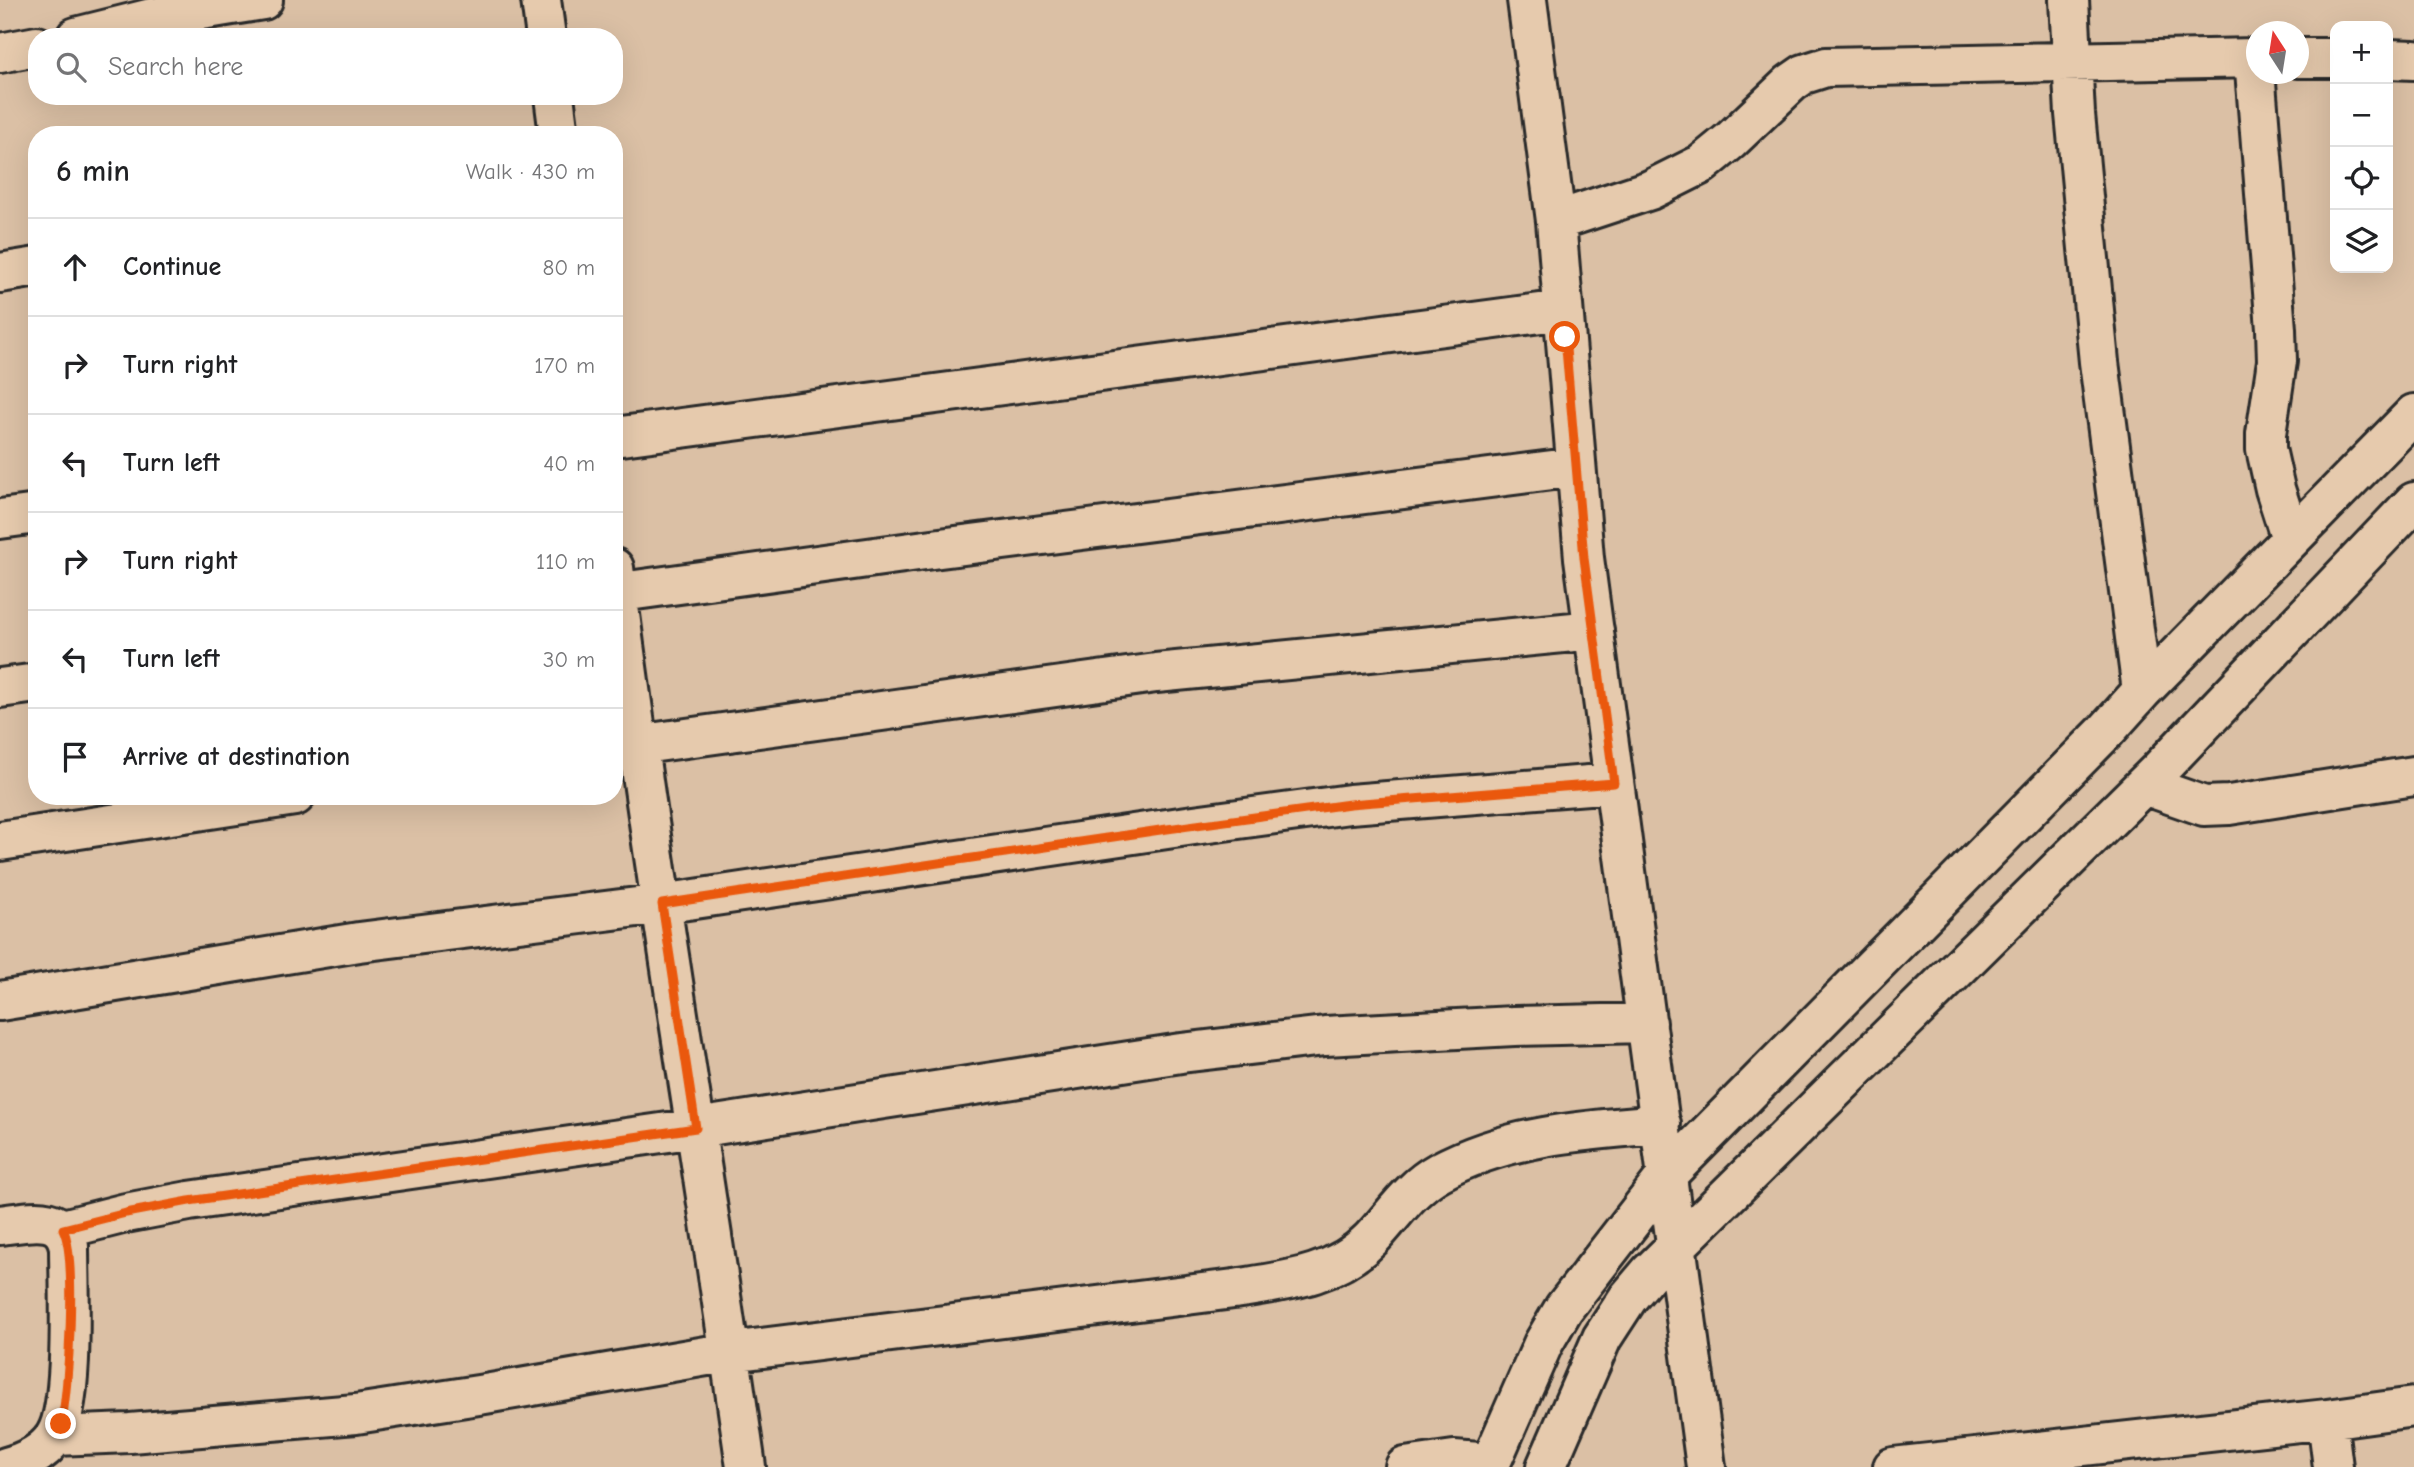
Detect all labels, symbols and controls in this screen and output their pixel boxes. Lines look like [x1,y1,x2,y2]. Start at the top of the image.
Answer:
north arrow [2246,21,2309,84]
map controls [2330,21,2393,273]
button: + [2330,21,2393,84]
search box [28,28,623,105]
icon: search [52,48,90,86]
text: Search here [108,52,243,82]
button: − [2330,84,2393,147]
button: locate [2330,147,2393,210]
text: 6 min [56,154,130,189]
text: Walk · 430 m [466,158,595,185]
button: layers [2330,210,2393,273]
icon: ahead [56,248,94,286]
text: Continue [123,252,221,282]
text: 80 m [542,254,595,281]
route start [1549,321,1580,352]
icon: right [56,346,94,384]
text: Turn right [123,350,237,380]
text: 170 m [534,352,595,379]
icon: left [56,444,94,482]
text: Turn left [123,448,220,478]
text: 40 m [543,450,595,477]
icon: right [56,542,94,580]
text: Turn right [123,546,237,576]
text: 110 m [536,548,595,575]
icon: left [56,640,94,678]
text: Turn left [123,644,220,674]
text: 30 m [543,646,595,673]
icon: arrive [56,738,94,776]
text: Arrive at destination [123,742,350,772]
route end [45,1408,76,1439]

